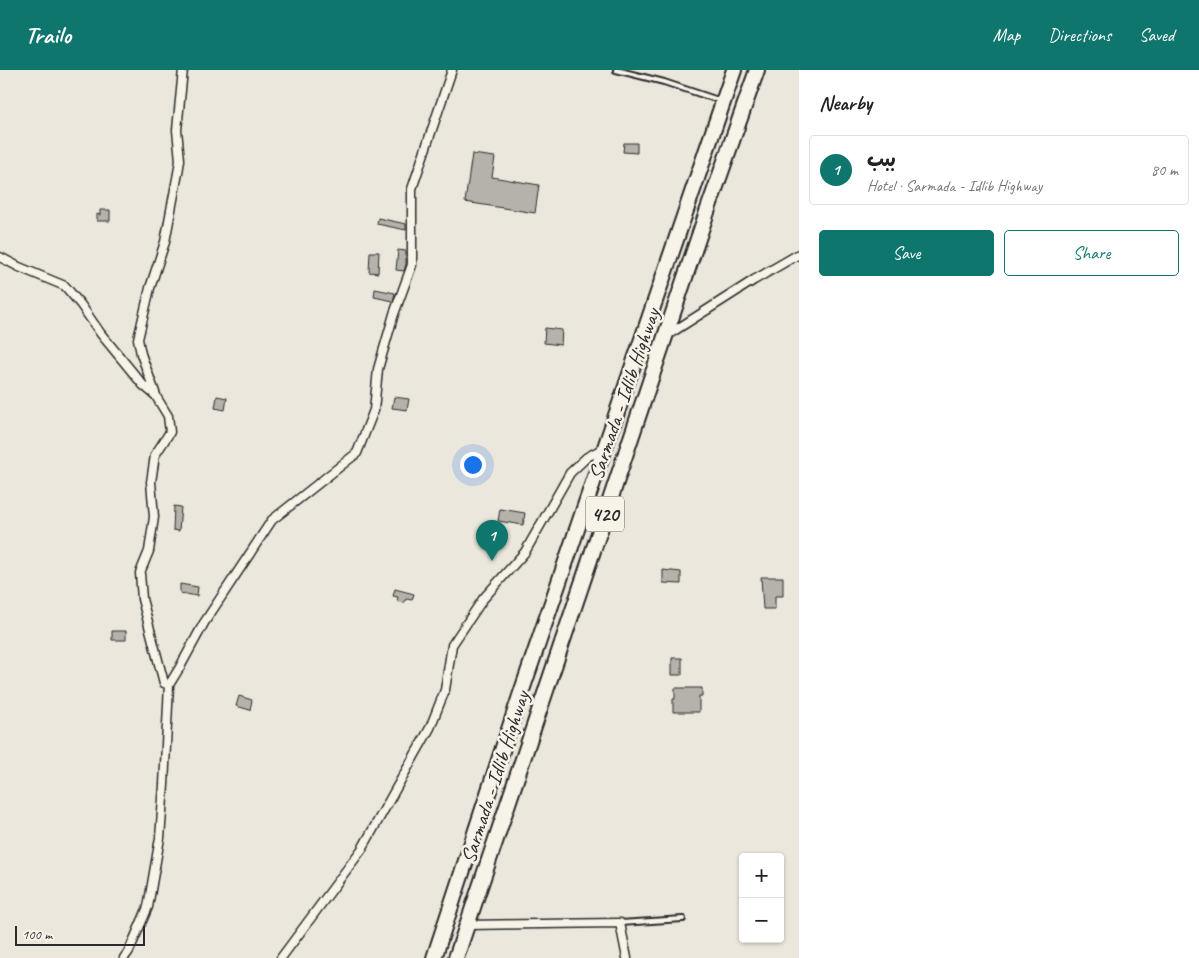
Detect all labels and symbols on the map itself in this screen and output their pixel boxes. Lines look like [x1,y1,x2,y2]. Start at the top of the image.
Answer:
street label: Sarmada - Idlib Highway [583,303,666,483]
your location [460,452,486,478]
road number: 420 [586,496,624,532]
pin: 1 [476,520,508,561]
street label: Sarmada - Idlib Highway [455,686,536,866]
scale bar [15,923,145,946]

